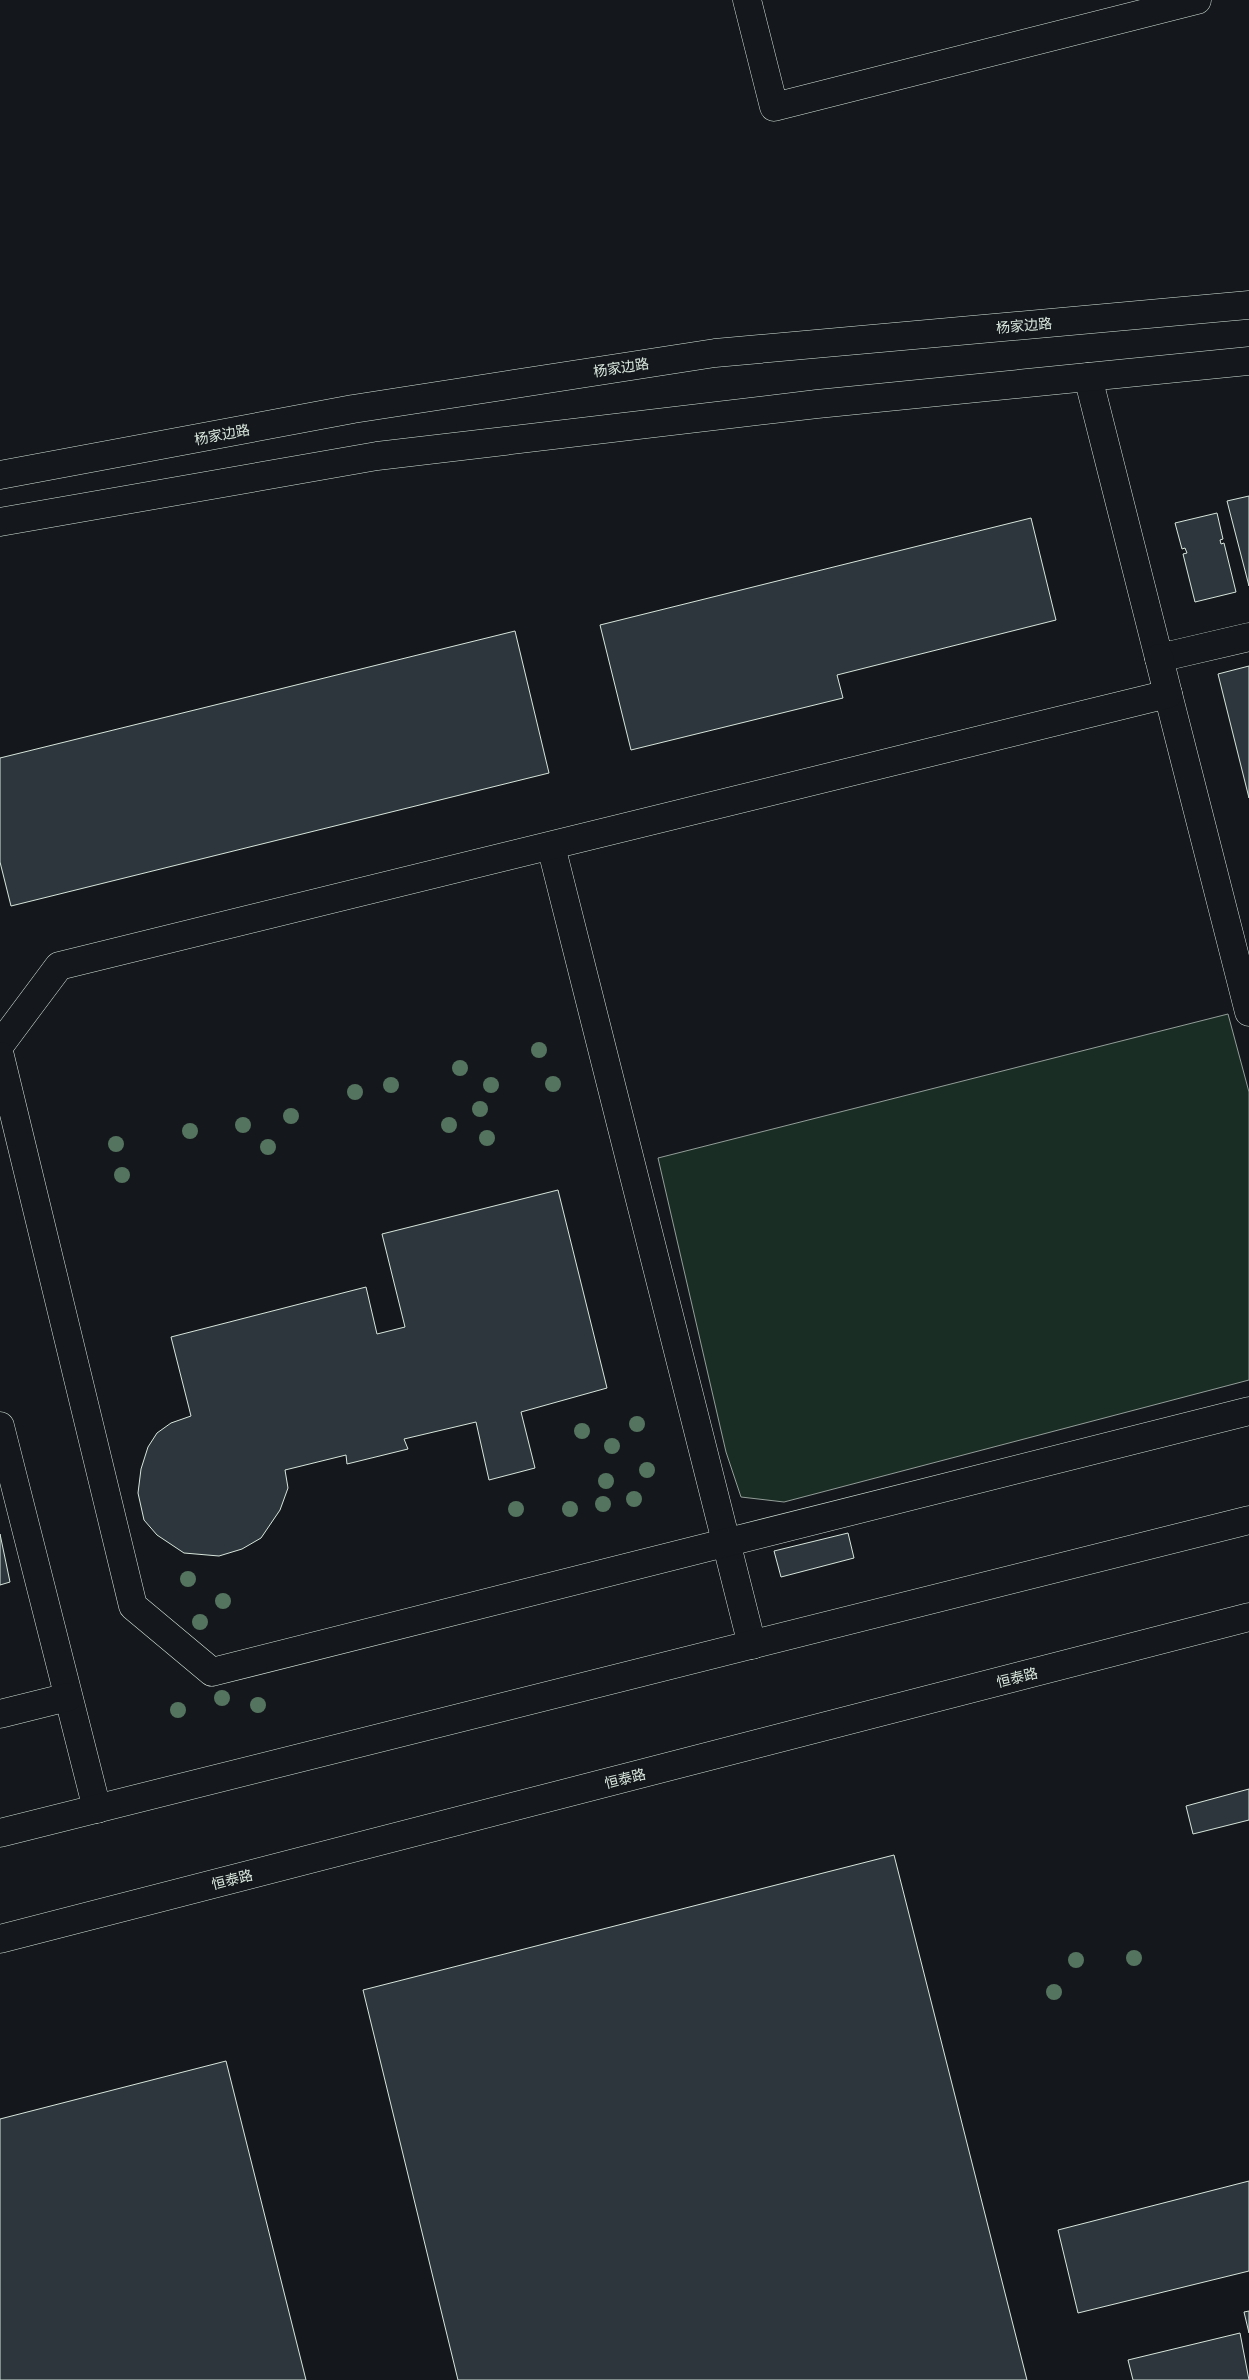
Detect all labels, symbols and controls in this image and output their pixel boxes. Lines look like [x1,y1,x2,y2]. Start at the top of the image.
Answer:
street label: 杨家边路 [995,314,1053,336]
street label: 杨家边路 [592,354,650,380]
street label: 杨家边路 [193,420,251,448]
street label: 恒泰路 [995,1664,1039,1690]
street label: 恒泰路 [603,1765,647,1791]
street label: 恒泰路 [210,1866,254,1892]

